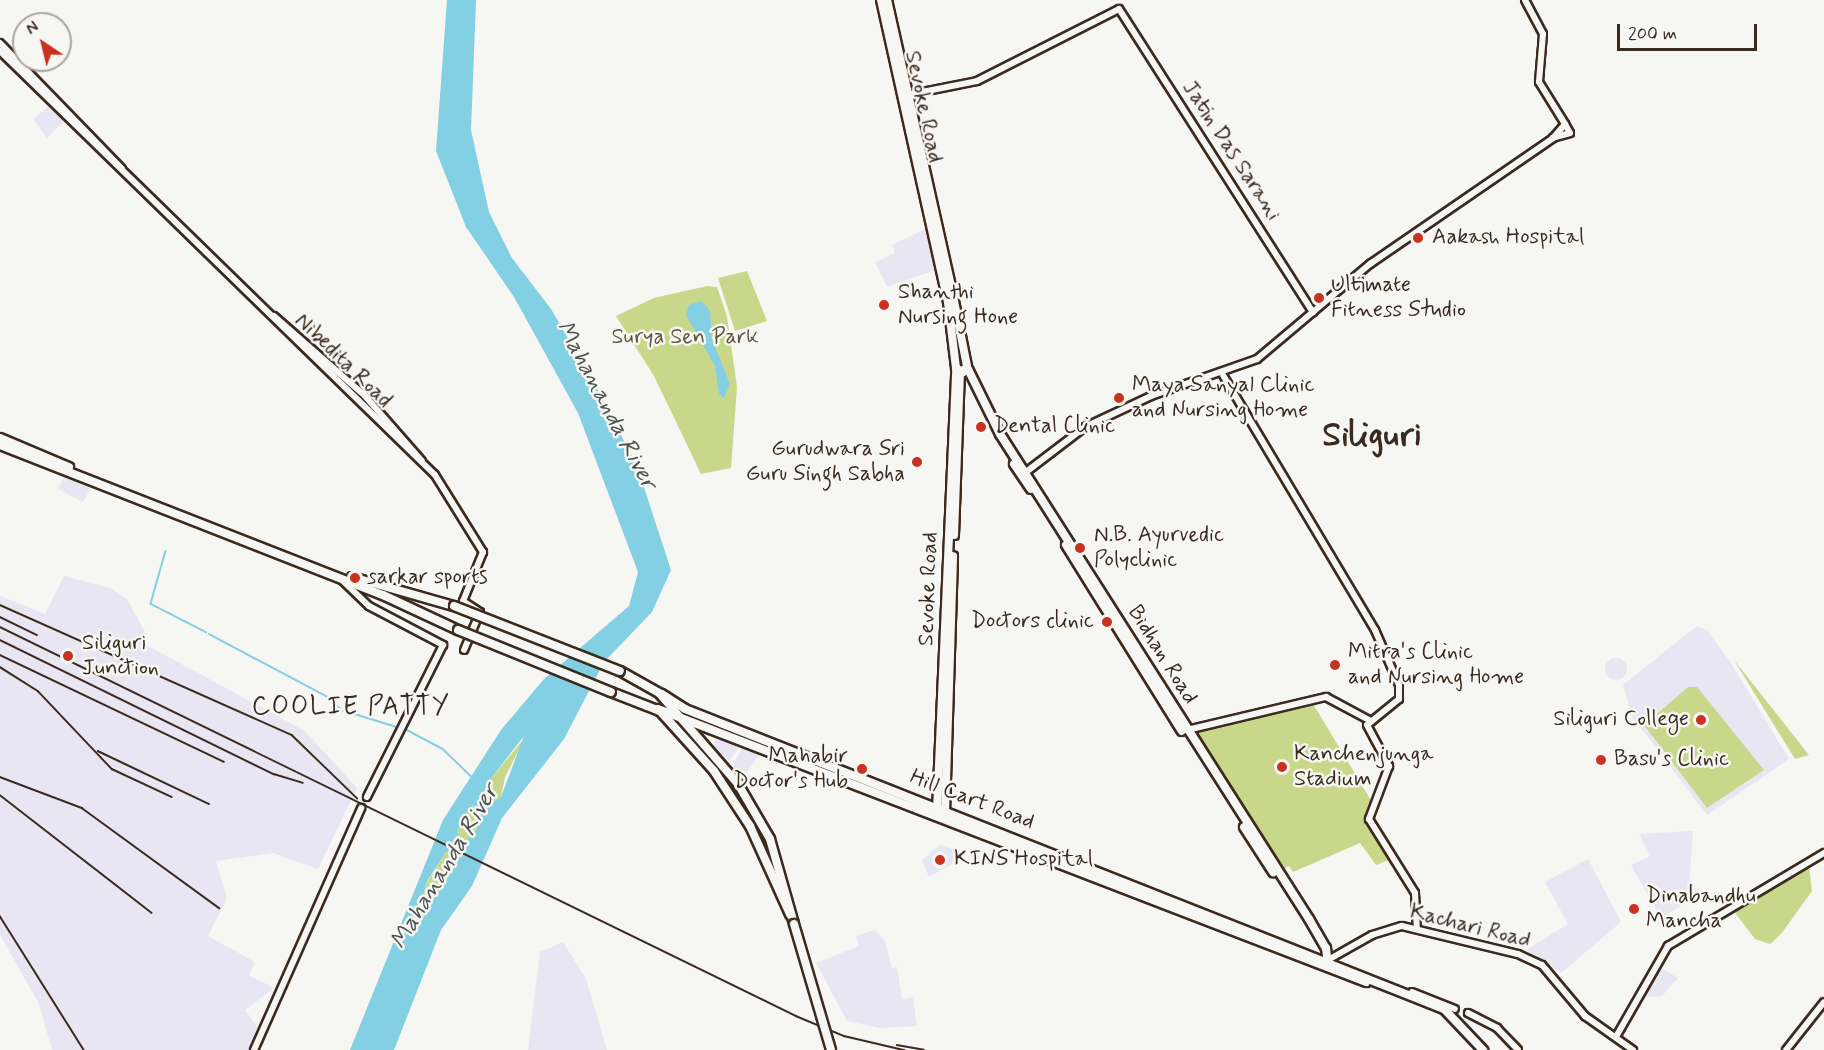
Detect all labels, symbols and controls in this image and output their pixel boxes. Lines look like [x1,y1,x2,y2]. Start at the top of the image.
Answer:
north arrow [12,12,72,72]
scale bar [1620,12,1760,50]
text: N [22,17,43,40]
text: 200 m [1628,22,1677,46]
street label: Sevoke Road [898,49,948,165]
street label: Jatin Das Sarani [1176,76,1286,226]
place label: Aakash Hospital [1432,225,1584,251]
marker: Aakash Hospital [1409,229,1427,247]
place label: Ultimate Fitness Studio [1331,272,1466,324]
place label: Shanthi Nursing Hone [898,279,1020,330]
marker: Ultimate Fitness Studio [1312,291,1326,305]
marker: Shanthi Nursing Hone [875,296,893,314]
street label: Nibedita Road [289,308,397,414]
water label: Mahananda River [550,316,662,494]
park label: Surya Sen Park [613,325,757,351]
place label: Maya Sanyal Clinic and Nursing Home [1132,372,1313,424]
marker: Maya Sanyal Clinic and Nursing Home [1110,389,1128,407]
place label: Dental Clinic [994,414,1118,440]
district label: Siliguri [1322,416,1422,456]
marker: Dental Clinic [972,418,990,436]
place label: Gurudwara Sri Guru Singh Sabha [743,436,905,488]
marker: Gurudwara Sri Guru Singh Sabha [910,455,924,469]
place label: N.B. Ayurvedic Polyclinic [1094,522,1224,574]
street label: Sevoke Road [914,532,944,646]
marker: N.B. Ayurvedic Polyclinic [1071,539,1089,557]
place label: sarkar sports [367,565,495,591]
marker: sarkar sports [348,571,362,585]
street label: Bidhan Road [1121,601,1203,709]
place label: Doctors clinic [971,609,1094,635]
marker: Doctors clinic [1098,613,1116,631]
place label: Siliguri Junction [82,630,159,682]
place label: Mitra's Clinic and Nursing Home [1348,639,1518,690]
marker: Siliguri Junction [59,647,77,665]
marker: Mitra's Clinic and Nursing Home [1326,656,1344,674]
district label: COOLIE PATTY [254,692,448,724]
place label: Siliguri College [1554,707,1689,733]
marker: Siliguri College [1694,713,1708,727]
place label: Kanchenjunga Stadium [1294,741,1433,792]
place label: Mahabir Doctor's Hub [730,743,848,794]
place label: Basu's Clinic [1614,747,1732,773]
marker: Basu's Clinic [1592,751,1610,769]
marker: Mahabir Doctor's Hub [853,760,871,778]
marker: Kanchenjunga Stadium [1275,760,1289,774]
street label: Hill Cart Road [906,764,1038,836]
water label: Mahananda River [385,780,505,954]
place label: KINS Hospital [954,847,1093,873]
marker: KINS Hospital [931,851,949,869]
place label: Dinabandhu Mancha [1646,883,1756,934]
street label: Kachari Road [1407,899,1533,955]
marker: Dinabandhu Mancha [1627,902,1641,916]

